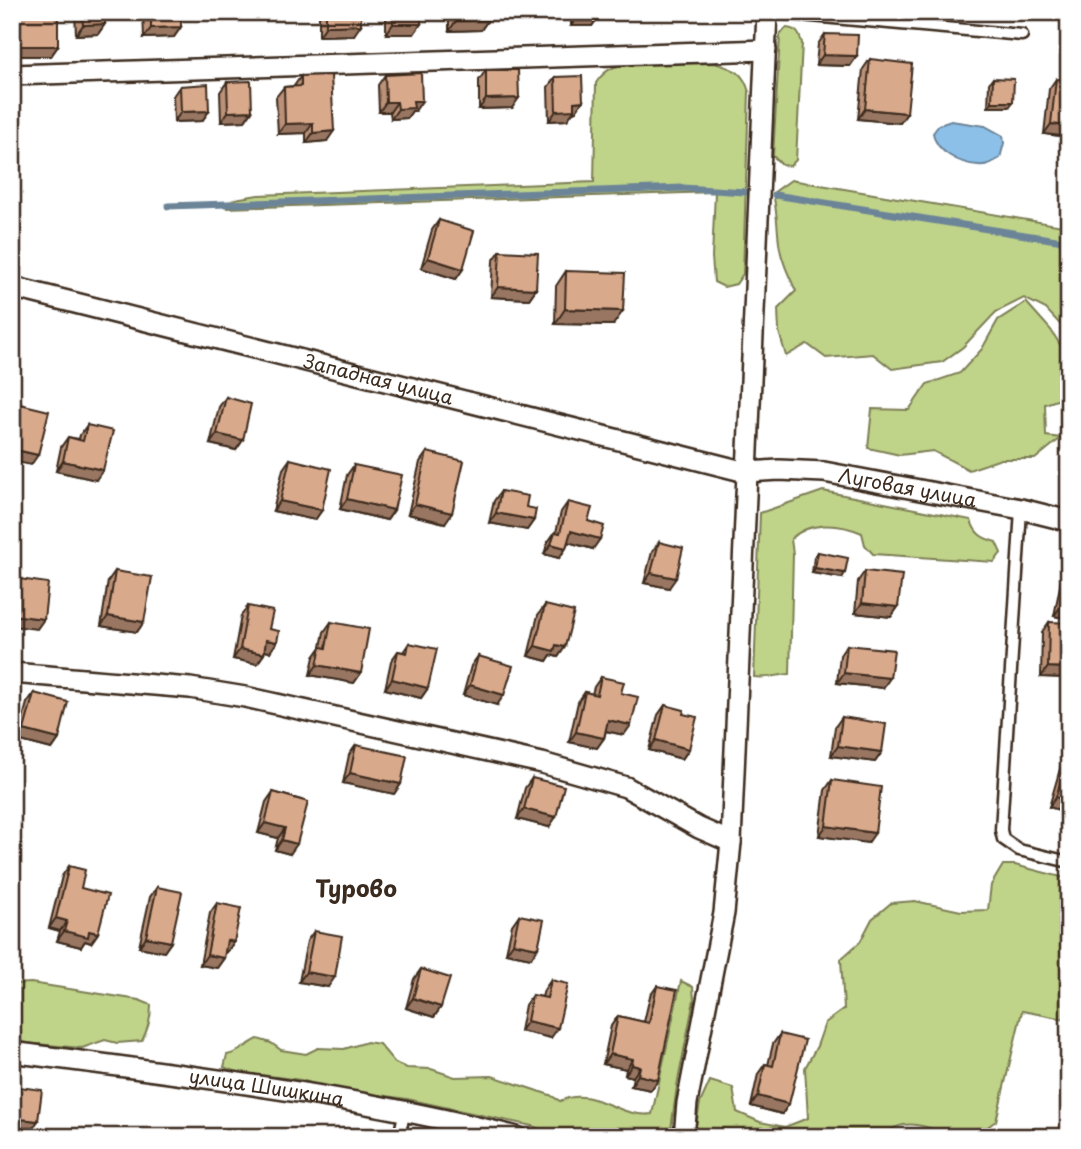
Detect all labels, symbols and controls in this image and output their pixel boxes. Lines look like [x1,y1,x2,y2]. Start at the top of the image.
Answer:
street label: Западная улица [301,346,457,411]
street label: Луговая улица [836,460,979,513]
district label: Турово [315,870,397,905]
street label: улица Шишкина [188,1061,346,1113]

